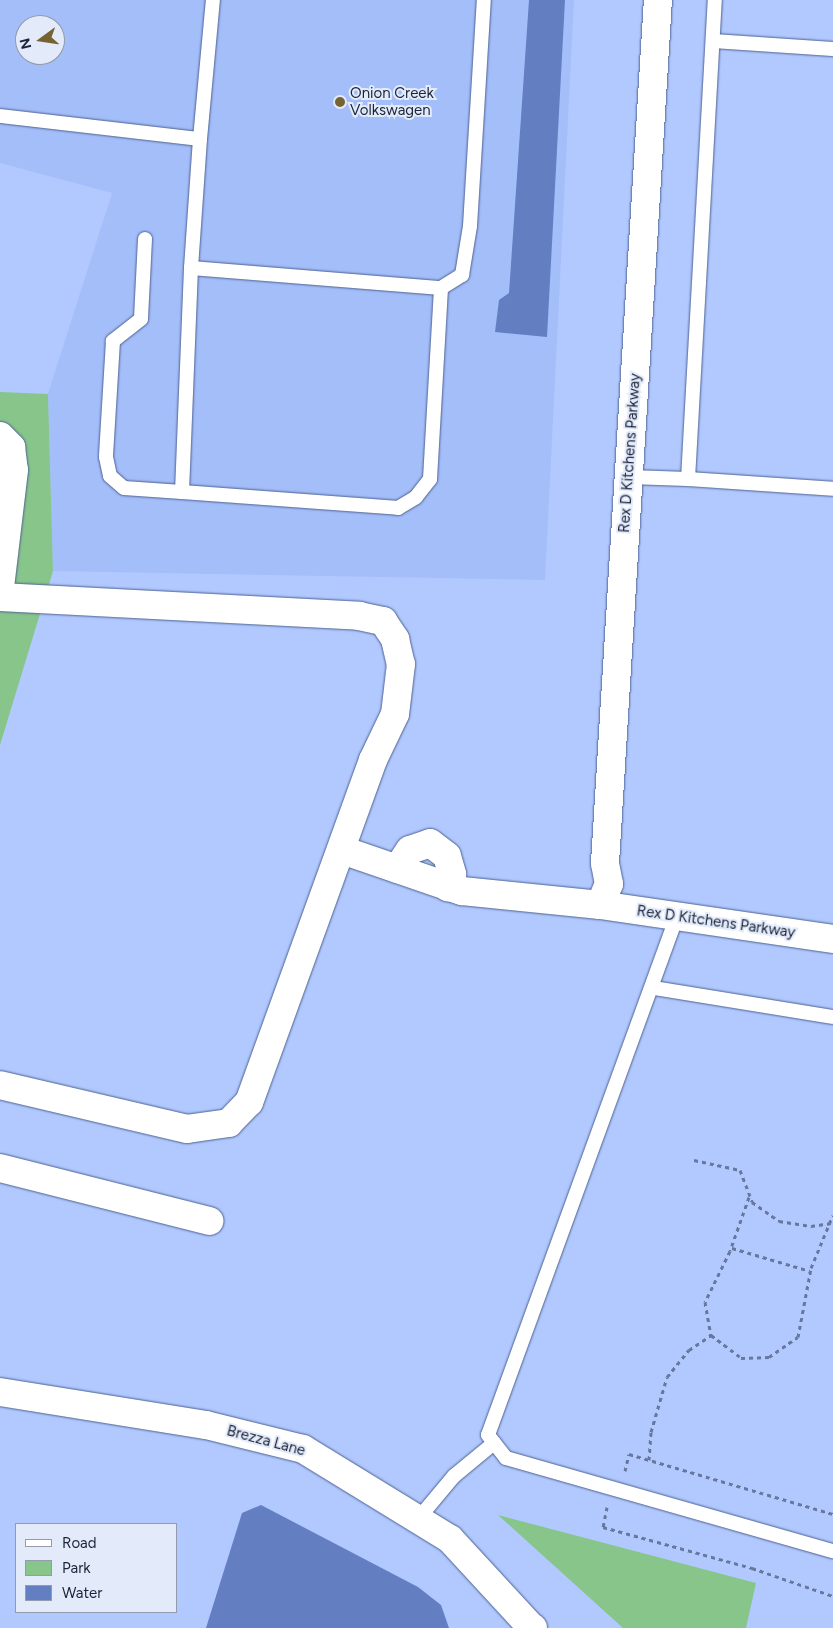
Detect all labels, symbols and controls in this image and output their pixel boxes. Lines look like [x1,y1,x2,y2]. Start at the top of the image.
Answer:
north arrow [15,15,65,65]
text: N [16,36,35,51]
place label: Onion Creek Volkswagen [350,84,434,119]
marker: Onion Creek Volkswagen [334,96,346,108]
street label: Rex D Kitchens Parkway [615,373,645,533]
street label: Rex D Kitchens Parkway [636,902,796,942]
street label: Brezza Lane [225,1422,307,1460]
legend [15,1523,178,1613]
text: Road [62,1534,97,1552]
text: Park [62,1559,91,1577]
text: Water [62,1584,102,1602]

